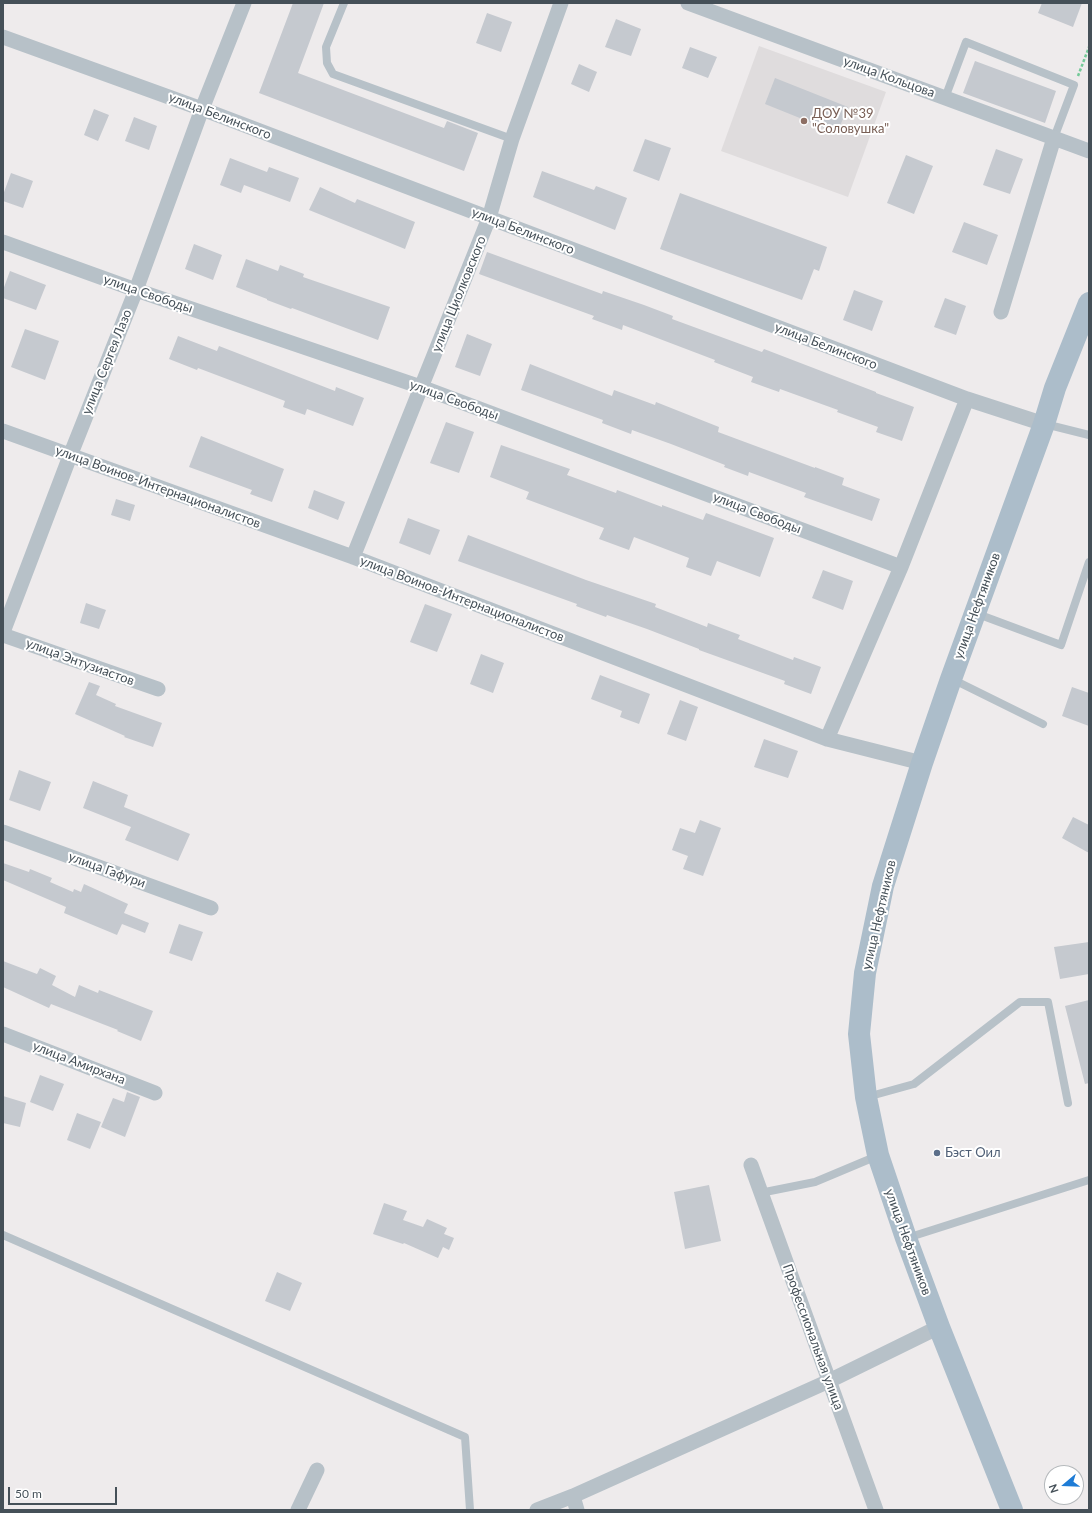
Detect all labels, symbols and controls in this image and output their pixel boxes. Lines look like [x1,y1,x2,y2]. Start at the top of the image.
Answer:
street label: улица Кольцова [841,53,937,101]
street label: улица Белинского [167,89,273,143]
place label: ДОУ №39 "Соловушка" [812,106,889,137]
marker: ДОУ №39 "Соловушка" [799,116,809,126]
street label: улица Белинского [470,204,576,258]
street label: улица Циолковского [429,234,489,354]
street label: улица Свободы [101,271,195,317]
street label: улица Сергея Лазо [79,307,135,417]
street label: улица Белинского [773,319,879,373]
street label: улица Свободы [407,377,501,423]
street label: улица Воинов-Интернационалистов [53,443,263,531]
street label: улица Свободы [711,489,803,537]
street label: улица Нефтяников [950,551,1004,661]
street label: улица Воинов-Интернационалистов [358,553,566,645]
street label: улица Энтузиастов [24,635,136,689]
street label: улица Гафури [66,849,148,891]
street label: улица Нефтяников [859,859,899,971]
street label: улица Амирхана [30,1038,128,1088]
place label: Бэст Оил [945,1145,1001,1161]
marker: Бэст Оил [932,1148,942,1158]
street label: улица Нефтяников [881,1187,935,1297]
street label: Профессиональная улица [779,1262,847,1412]
north arrow [1044,1465,1084,1505]
scale bar [10,1479,119,1505]
text: N [1046,1483,1061,1495]
text: 50 m [15,1486,42,1501]

